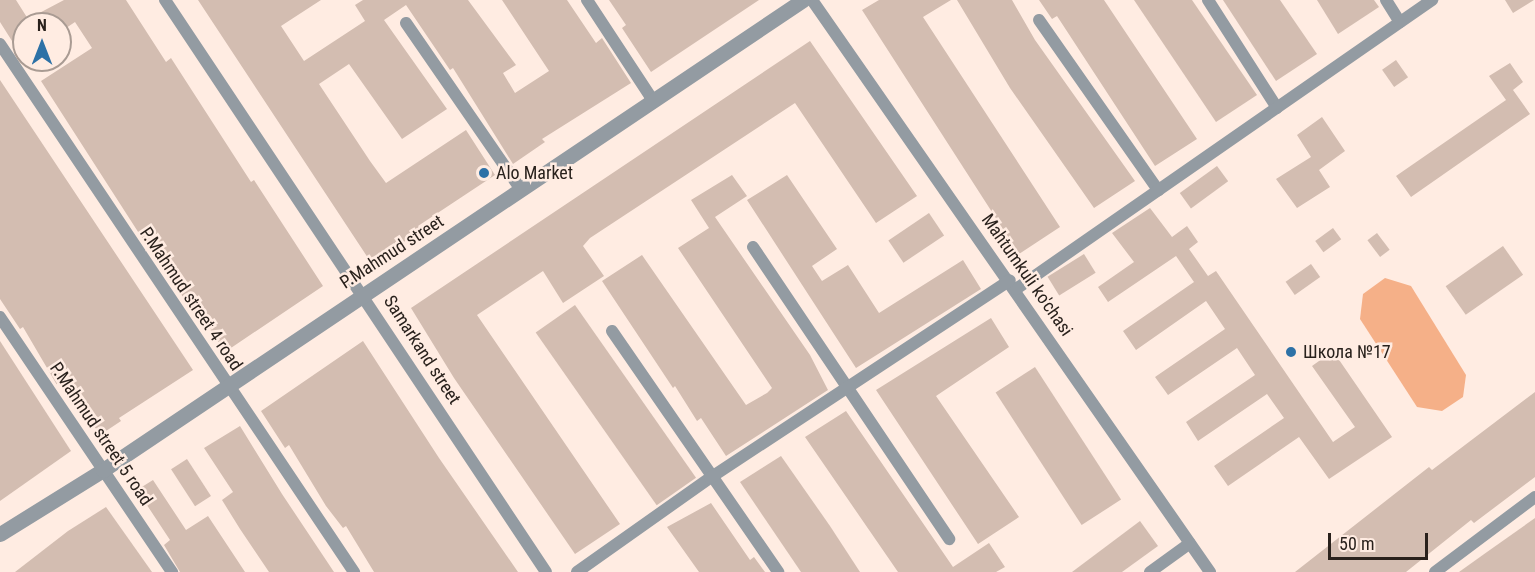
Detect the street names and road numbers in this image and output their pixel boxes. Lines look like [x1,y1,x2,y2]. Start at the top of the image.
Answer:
street label: P.Mahmud street [336,210,448,294]
street label: Mahtumkuli ko'chasi [977,210,1077,340]
street label: P.Mahmud street 4 road [135,223,247,375]
street label: Samarkand street [379,292,465,408]
street label: P.Mahmud street 5 road [45,358,157,510]

